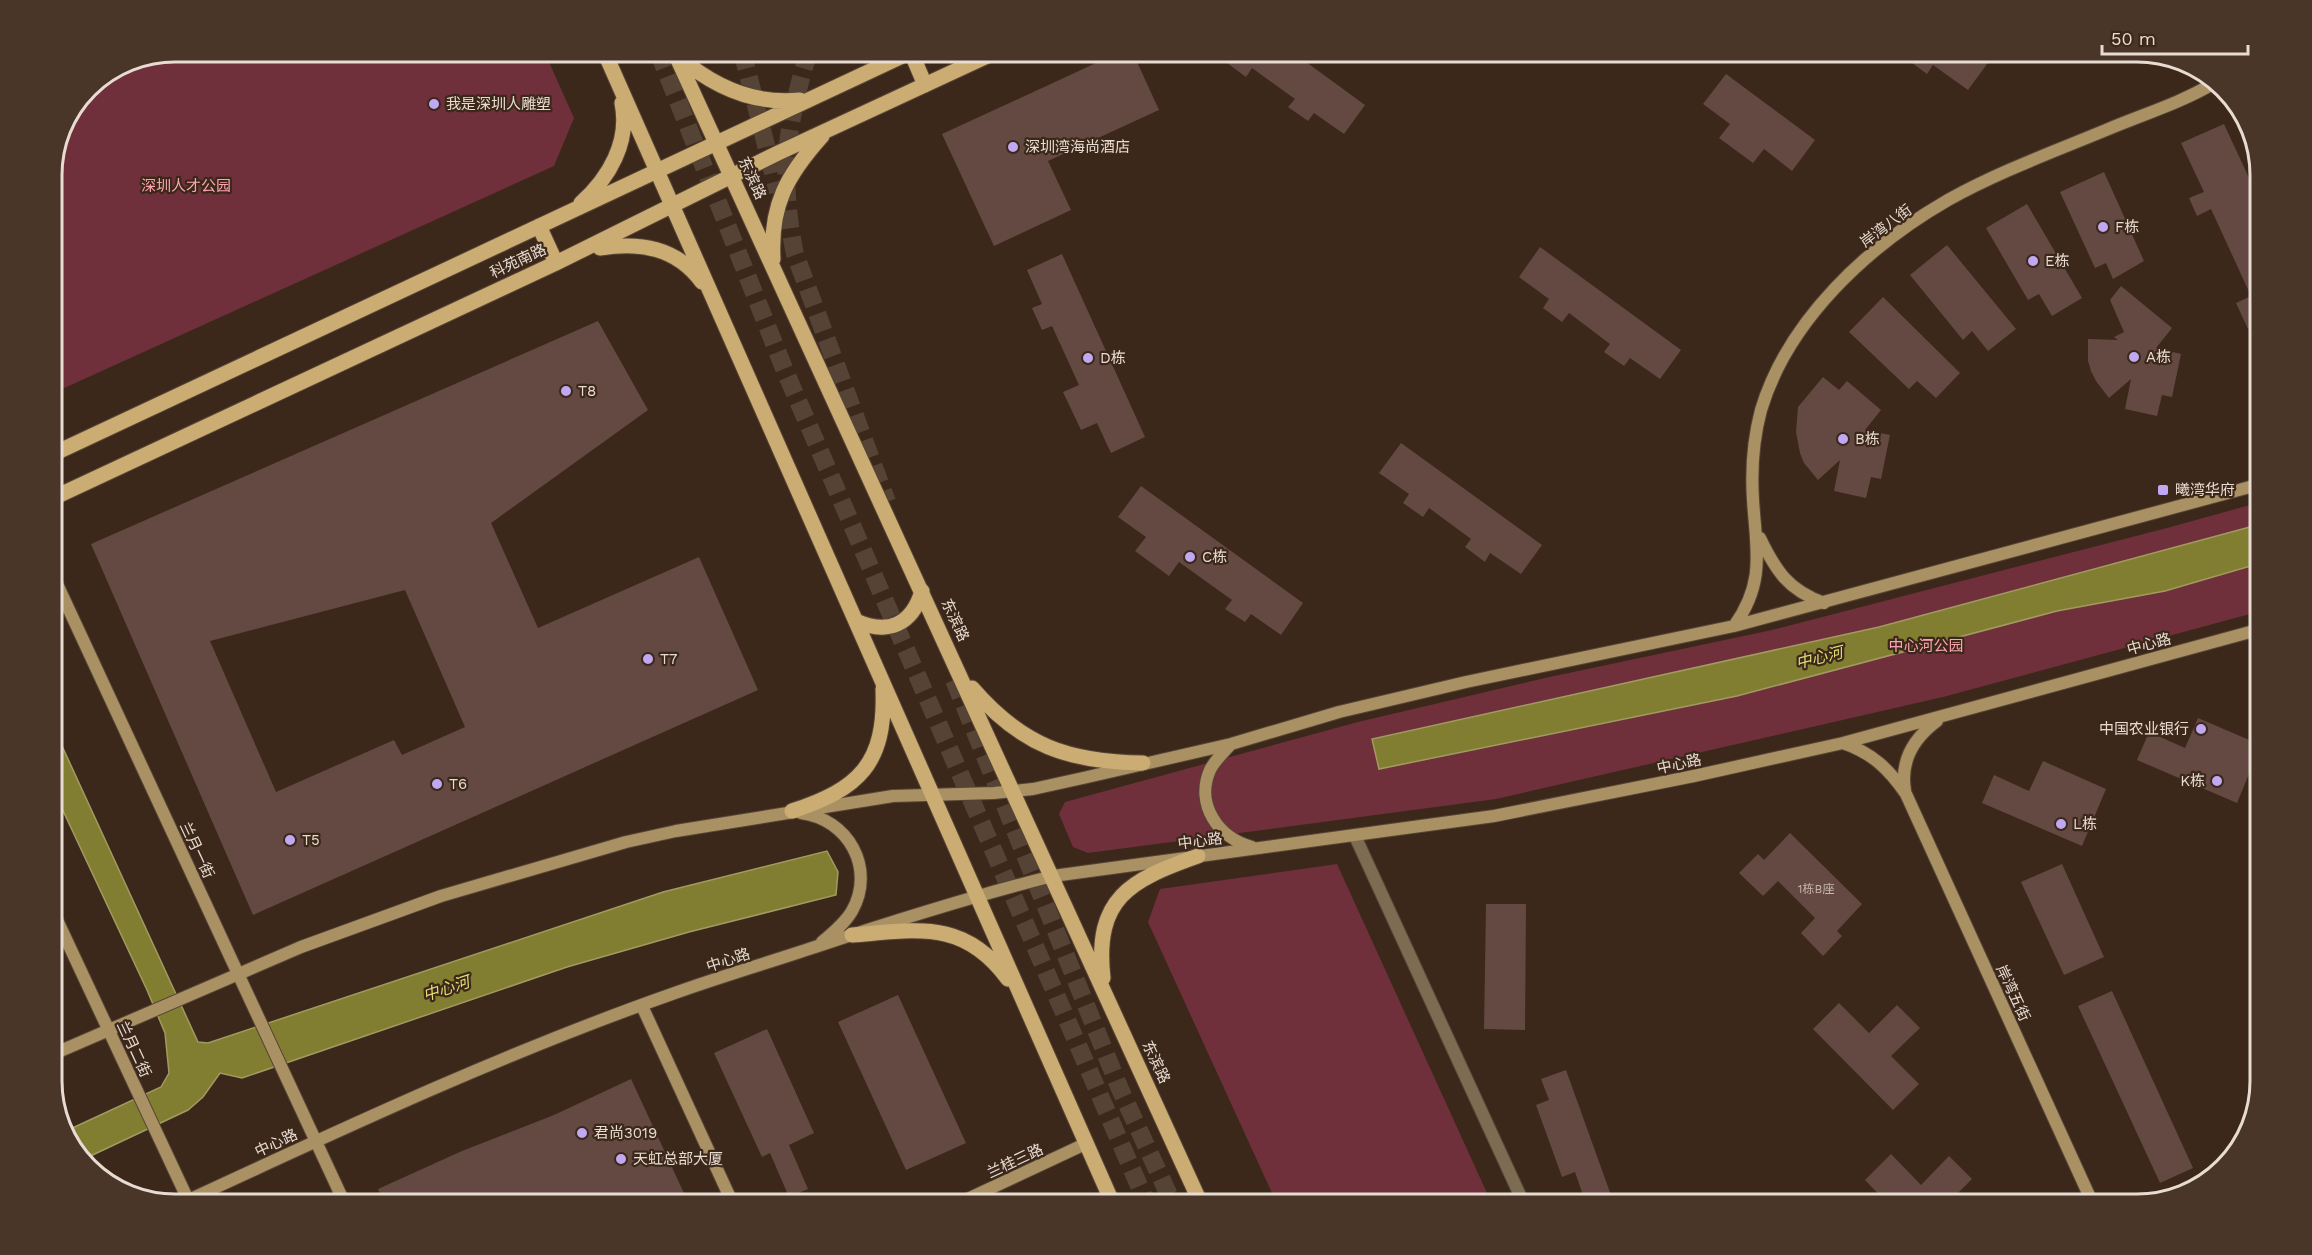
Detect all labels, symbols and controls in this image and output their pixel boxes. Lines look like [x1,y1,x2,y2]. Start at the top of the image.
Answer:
scale bar [2102,18,2248,56]
text: 50 m [2111,28,2156,49]
place label: 我是深圳人雕塑 [446,95,551,113]
marker: 我是深圳人雕塑 [427,97,441,111]
place label: 深圳湾海尚酒店 [1025,138,1130,156]
marker: 深圳湾海尚酒店 [1006,140,1020,154]
street label: 东滨路 [734,154,770,202]
park label: 深圳人才公园 [141,177,231,195]
street label: 岸湾八街 [1857,201,1915,251]
place label: F栋 [2115,218,2139,236]
marker: F栋 [2096,220,2110,234]
street label: 科苑南路 [487,240,549,282]
place label: E栋 [2045,252,2070,270]
marker: E栋 [2026,254,2040,268]
place label: A栋 [2146,348,2171,366]
place label: D栋 [1100,349,1126,367]
marker: A栋 [2127,350,2141,364]
marker: D栋 [1081,351,1095,365]
place label: T8 [578,382,596,400]
marker: T8 [559,384,573,398]
place label: B栋 [1855,430,1880,448]
marker: B栋 [1836,432,1850,446]
place label: 曦湾华府 [2175,481,2235,499]
marker: 曦湾华府 [2156,483,2170,497]
place label: C栋 [1202,548,1227,566]
marker: C栋 [1183,550,1197,564]
street label: 东滨路 [937,596,973,644]
street label: 中心路 [2125,629,2173,659]
park label: 中心河公园 [1888,637,1964,655]
water label: 中心河 [1794,642,1848,673]
place label: T7 [660,650,677,668]
marker: T7 [641,652,655,666]
place label: 中国农业银行 [2099,720,2189,738]
marker: 中国农业银行 [2194,722,2208,736]
street label: 中心路 [1655,751,1703,777]
place label: K栋 [2180,772,2205,790]
marker: K栋 [2210,774,2224,788]
place label: T6 [449,775,467,793]
marker: T6 [430,777,444,791]
place label: L栋 [2073,815,2097,833]
marker: L栋 [2054,817,2068,831]
street label: 兰月一街 [176,819,218,881]
street label: 中心路 [1177,829,1223,853]
place label: T5 [302,831,320,849]
marker: T5 [283,833,297,847]
house number: 1栋B座 [1798,882,1834,896]
street label: 中心路 [704,944,752,976]
street label: 岸湾五街 [1992,962,2034,1024]
water label: 中心河 [420,971,475,1005]
street label: 兰月二街 [113,1018,155,1080]
street label: 东滨路 [1138,1038,1174,1086]
place label: 君尚3019 [594,1124,657,1142]
street label: 中心路 [252,1125,300,1161]
marker: 君尚3019 [575,1126,589,1140]
street label: 兰桂三路 [984,1140,1046,1182]
place label: 天虹总部大厦 [633,1150,723,1168]
marker: 天虹总部大厦 [614,1152,628,1166]

